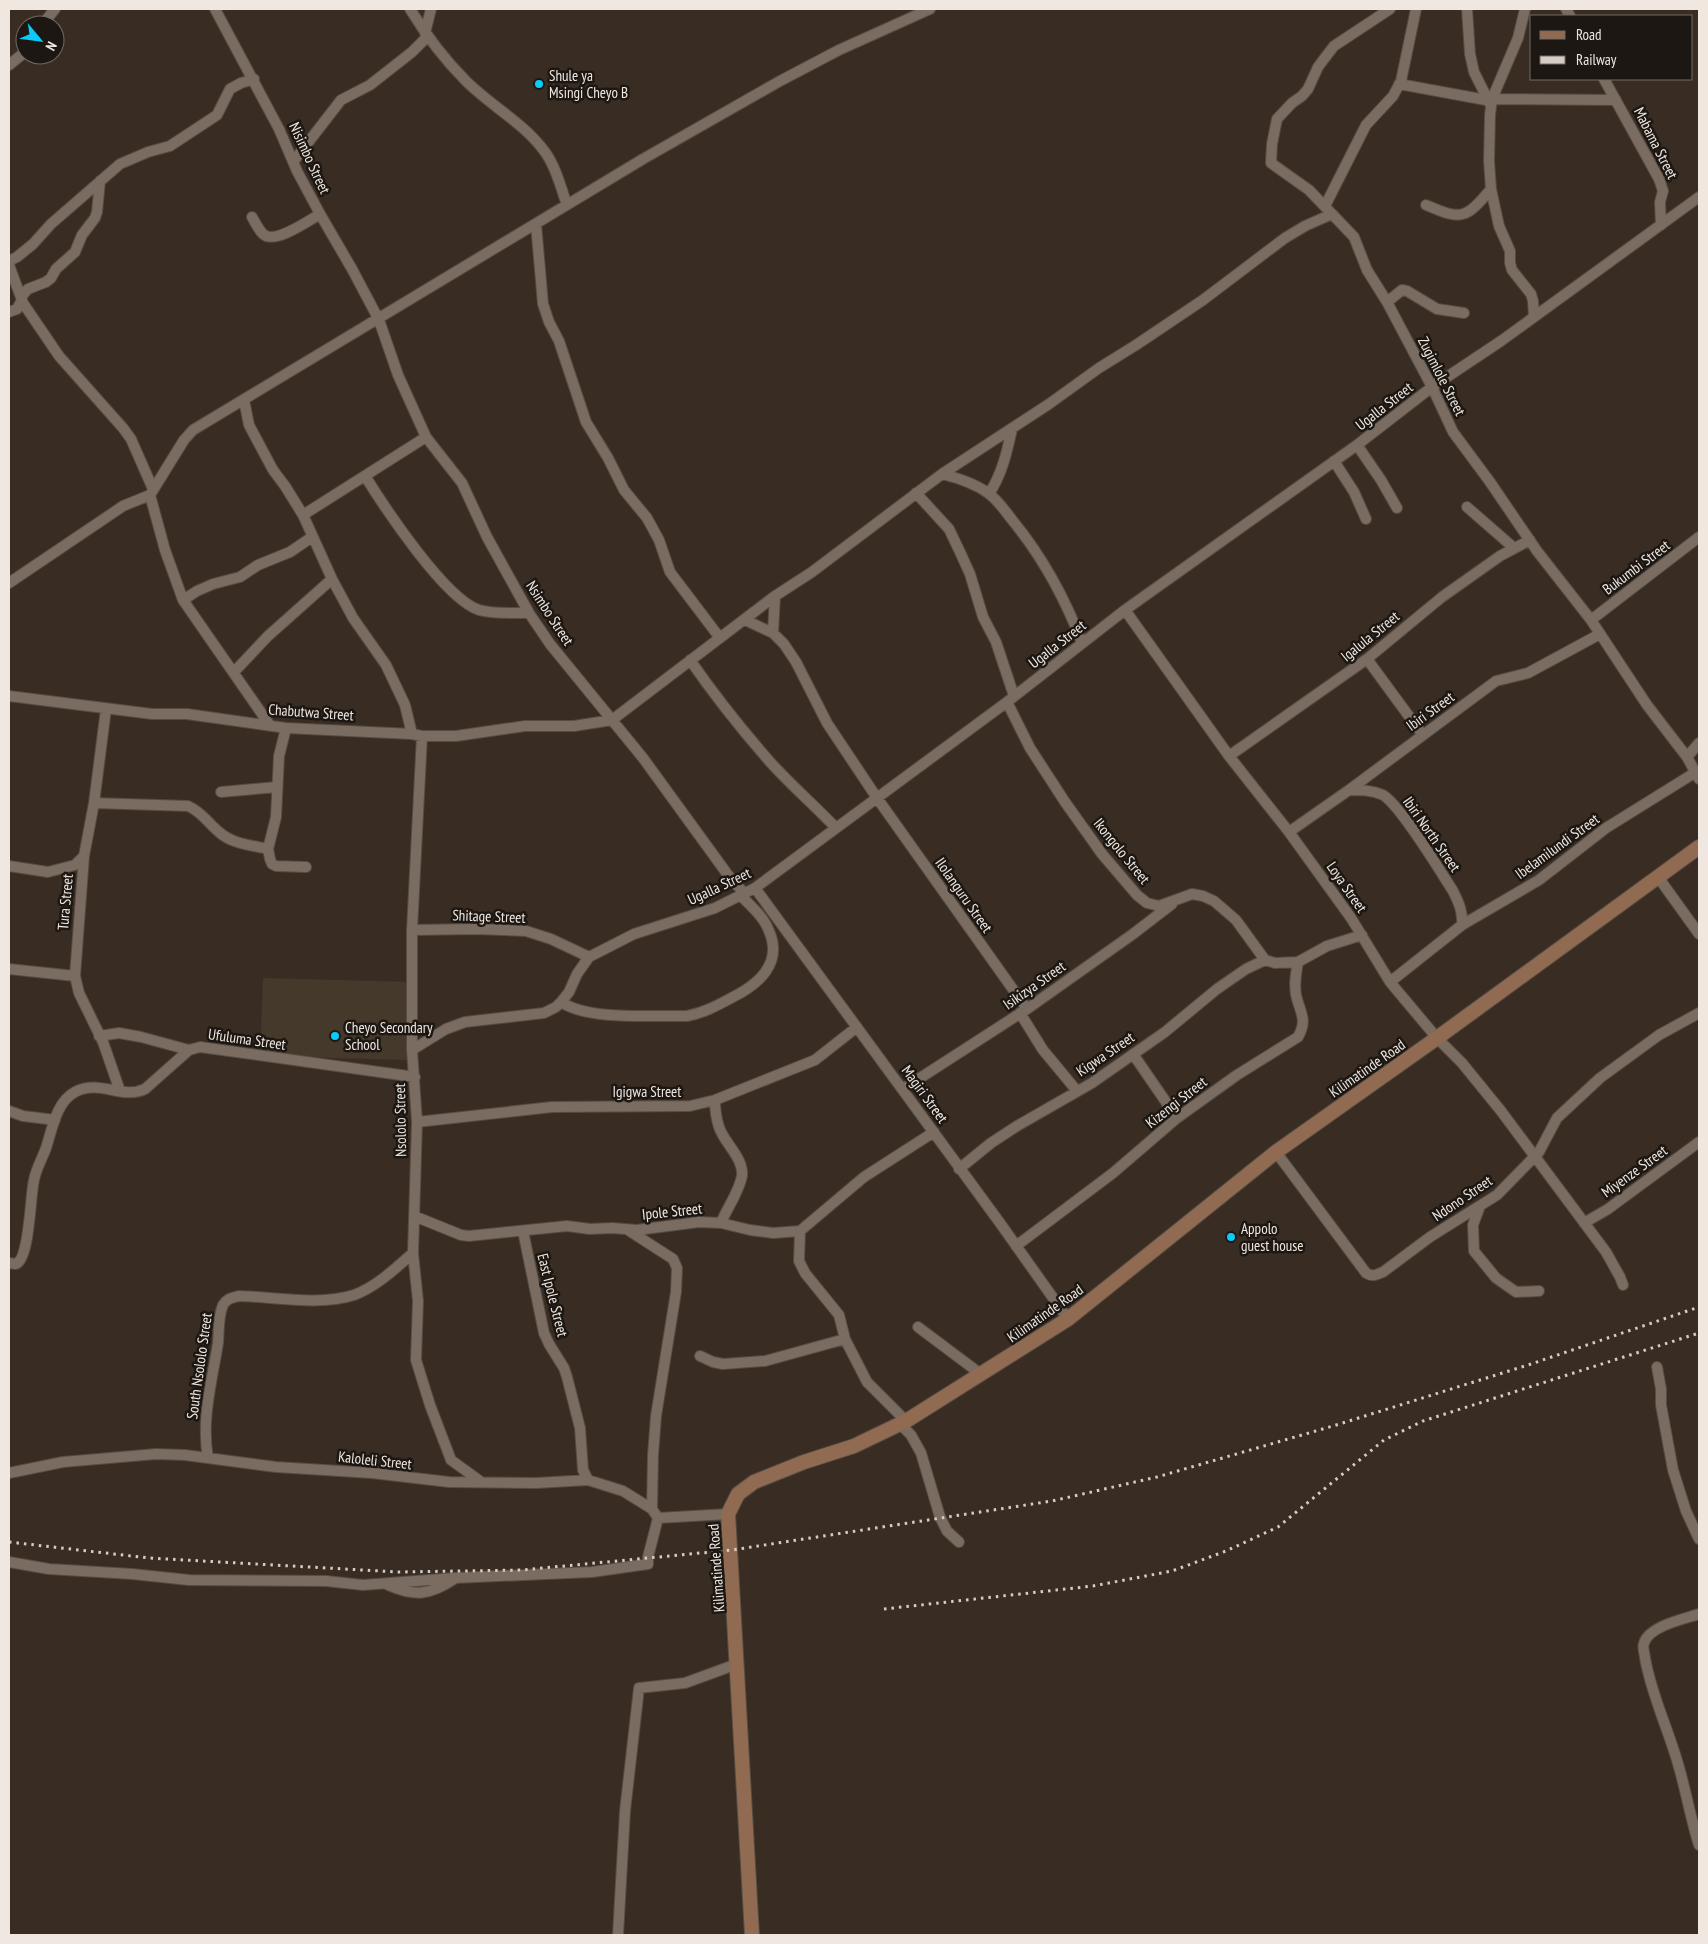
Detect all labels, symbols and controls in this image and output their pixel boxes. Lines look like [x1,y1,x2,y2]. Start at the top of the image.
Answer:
north arrow [15,15,65,65]
legend [1530,15,1693,80]
text: Road [1576,25,1602,44]
text: N [42,39,61,54]
text: Railway [1576,50,1617,69]
place label: Shule ya Msingi Cheyo B [549,66,628,102]
marker: Shule ya Msingi Cheyo B [533,78,545,90]
street label: Mabama Street [1630,104,1682,182]
street label: Nisimbo Street [285,119,335,197]
street label: Zugimlole Street [1414,333,1470,419]
street label: Ugalla Street [1352,378,1416,434]
street label: Bukumbi Street [1598,535,1674,599]
street label: Nsimbo Street [522,577,578,649]
street label: Igalula Street [1337,607,1403,665]
street label: Ugalla Street [1025,616,1089,672]
street label: Ibiri Street [1402,687,1458,735]
street label: Chabutwa Street [268,700,354,724]
street label: Ibiri North Street [1399,793,1465,875]
street label: Ibelamilundi Street [1511,809,1603,883]
street label: Ikongolo Street [1090,814,1154,888]
street label: Ilolanguru Street [931,854,997,936]
street label: Loya Street [1323,858,1371,916]
street label: Ugalla Street [684,863,754,909]
street label: Tura Street [53,873,77,931]
street label: Shitage Street [452,905,526,927]
street label: Isikizya Street [999,957,1069,1013]
place label: Cheyo Secondary School [345,1018,433,1054]
street label: Ufuluma Street [207,1024,287,1054]
street label: Kigwa Street [1072,1028,1138,1080]
marker: Cheyo Secondary School [329,1030,341,1042]
street label: Kilimatinde Road [1325,1035,1409,1101]
street label: Magiri Street [898,1061,952,1127]
street label: Kizengi Street [1142,1072,1210,1132]
street label: Igigwa Street [613,1082,681,1101]
street label: Nsololo Street [390,1083,410,1157]
street label: Miyenze Street [1597,1141,1671,1201]
street label: Ndono Street [1428,1171,1496,1225]
street label: Ipole Street [641,1198,703,1224]
place label: Appolo guest house [1241,1219,1303,1255]
marker: Appolo guest house [1225,1231,1237,1243]
street label: East Ipole Street [533,1251,573,1339]
street label: Kilimatinde Road [1003,1280,1087,1346]
street label: South Nsololo Street [182,1312,216,1420]
street label: Kaloleli Street [337,1447,413,1473]
street label: Kilimatinde Road [703,1523,729,1613]

